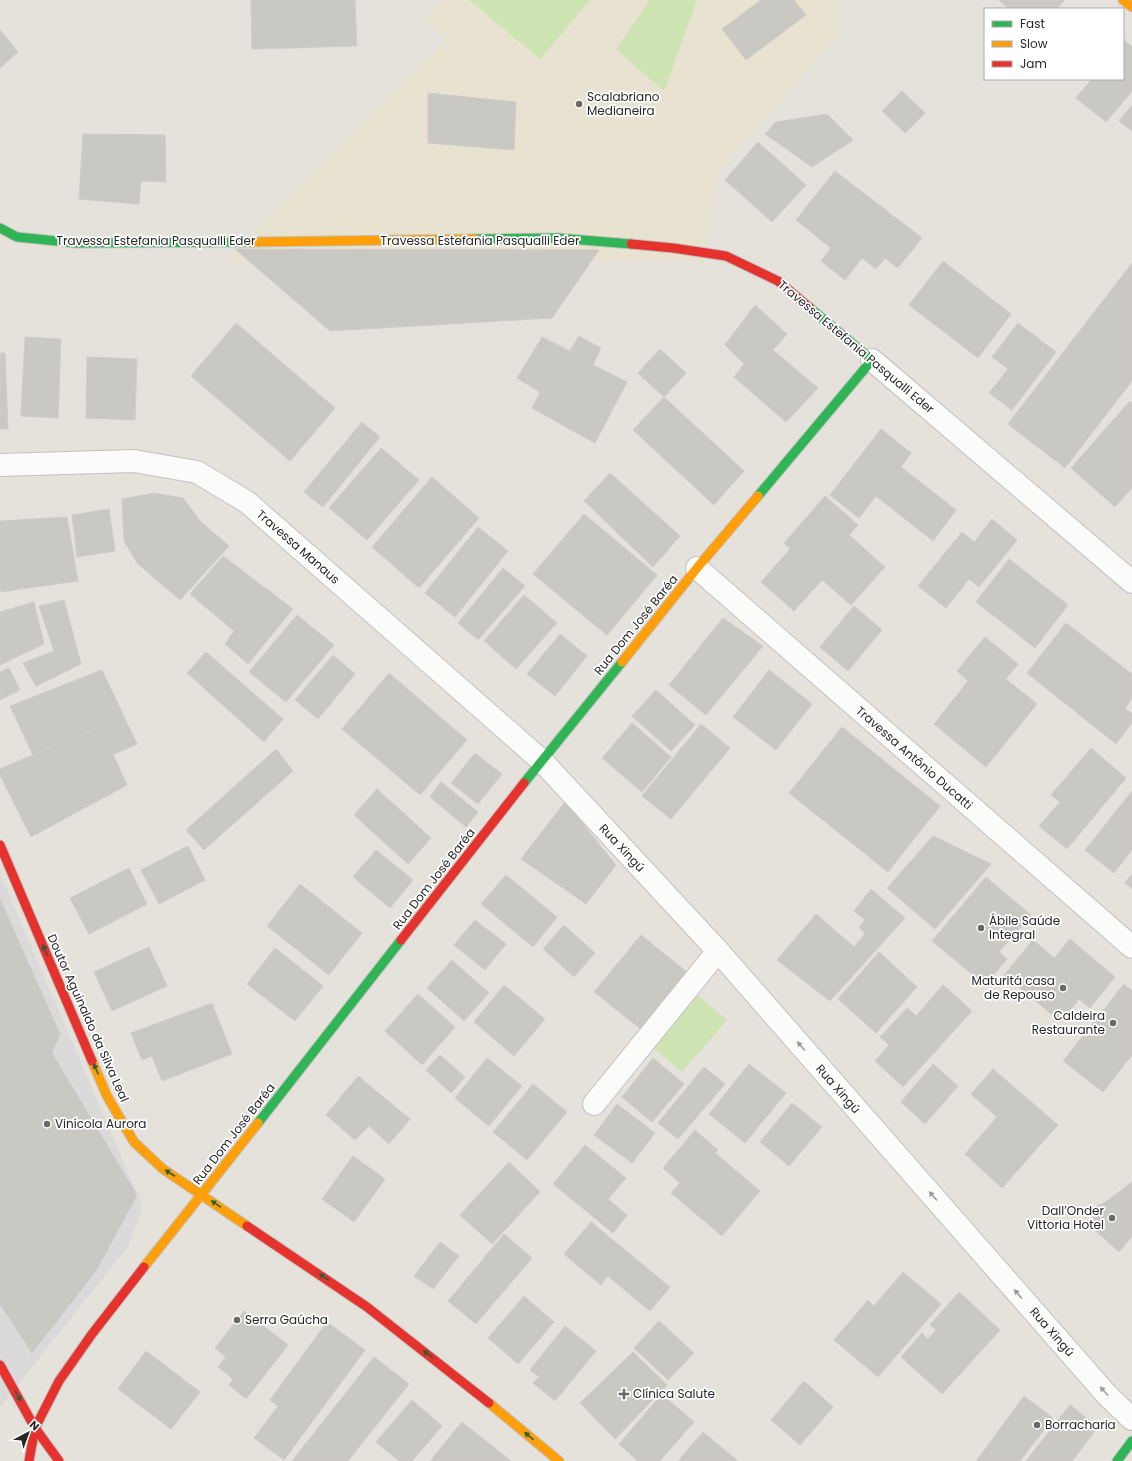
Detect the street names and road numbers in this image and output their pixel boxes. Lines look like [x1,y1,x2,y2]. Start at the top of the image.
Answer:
street label: Travessa Estefania Pasqualli Eder [57,232,256,249]
street label: Travessa Estefania Pasqualli Eder [381,232,580,249]
street label: Travessa Estefania Pasqualli Eder [775,276,938,417]
street label: Travessa Manaus [253,506,344,588]
street label: Rua Dom José Baréa [590,571,681,678]
street label: Travessa Antônio Ducatti [852,702,976,813]
street label: Rua Xingú [596,820,649,875]
street label: Rua Dom José Baréa [389,824,479,933]
street label: Doutor Aguinaldo da Silva Leal [44,931,133,1105]
street label: Rua Xingú [812,1060,865,1117]
street label: Rua Dom José Baréa [189,1079,279,1188]
street label: Rua Xingú [1026,1303,1079,1360]

